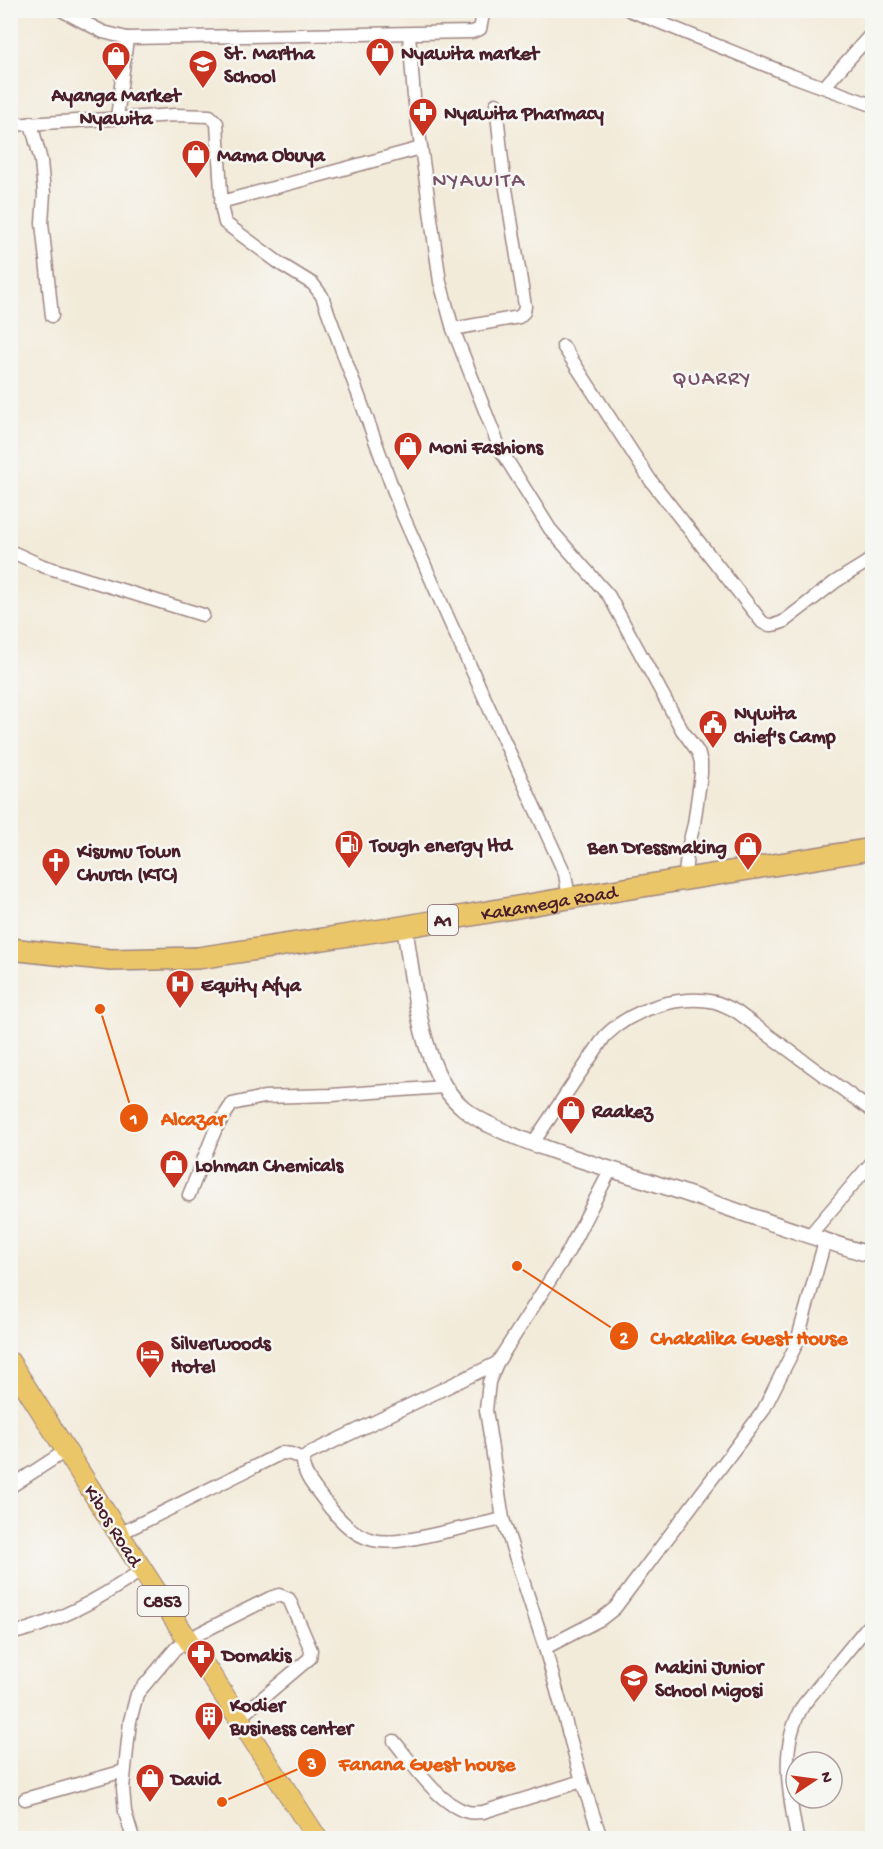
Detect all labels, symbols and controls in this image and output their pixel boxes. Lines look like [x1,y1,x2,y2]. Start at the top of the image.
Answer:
shop icon: Nyawita market [364,36,396,78]
shop icon: Ayanga Market Nyawita [100,40,132,82]
place label: St. Martha School [224,44,315,90]
place label: Nyawita market [401,44,540,67]
school or university icon: St. Martha School [187,48,219,90]
place label: Ayanga Market Nyawita [51,86,182,132]
pharmacy icon: Nyawita Pharmacy [407,96,439,138]
place label: Nyawita Pharmacy [444,104,604,127]
shop icon: Mama Obuya [180,138,212,180]
place label: Mama Obuya [217,146,326,169]
district label: NYAWITA [432,169,526,195]
district label: QUARRY [672,368,752,393]
shop icon: Moni Fashions [392,430,424,472]
place label: Moni Fashions [429,438,545,461]
place label: Nywita chief's Camp [734,704,836,750]
public building icon: Nywita chief's Camp [697,708,729,750]
fuel station icon: Tough energy ltd [333,828,365,870]
shop icon: Ben Dressmaking [732,830,764,872]
place label: Tough energy ltd [368,836,514,859]
place label: Ben Dressmaking [587,838,727,861]
place label: Kisumu Town Church (KTC) [76,842,181,888]
church icon: Kisumu Town Church (KTC) [40,846,72,888]
street label: Kakamega Road [480,882,621,928]
road number: A1 [428,905,458,935]
hospital icon: Equity Afya [164,968,196,1010]
place label: Equity Afya [201,976,302,999]
shop icon: Raakez [555,1094,587,1136]
callout: Alcazar [119,1098,237,1137]
place label: Raakez [591,1102,654,1125]
text: Alcazar [160,1109,228,1134]
text: 1 [129,1110,138,1131]
shop icon: Lohman Chemicals [158,1148,190,1190]
place label: Lohman Chemicals [195,1156,345,1179]
callout: Chakalika Guest House [609,1317,860,1356]
text: Chakalika Guest House [649,1328,849,1353]
text: 2 [620,1329,629,1350]
place label: Silverwoods Hotel [171,1334,272,1380]
hotel icon: Silverwoods Hotel [134,1338,166,1380]
street label: Kibos Road [77,1482,146,1574]
road number: C853 [138,1586,188,1616]
pharmacy icon: Domakis [185,1638,217,1680]
place label: Domakis [220,1646,293,1669]
place label: Makini Junior School Migosi [655,1658,765,1704]
school or university icon: Makini Junior School Migosi [618,1662,650,1704]
place label: Kodier Business center [229,1696,355,1742]
building icon: Kodier Business center [193,1700,225,1742]
callout: Fanana Guest house [297,1743,527,1782]
north arrow [784,1750,844,1810]
text: Fanana Guest house [338,1754,516,1779]
text: 3 [306,1755,317,1776]
shop icon: David [134,1762,166,1804]
place label: David [169,1770,222,1793]
text: N [815,1770,836,1785]

